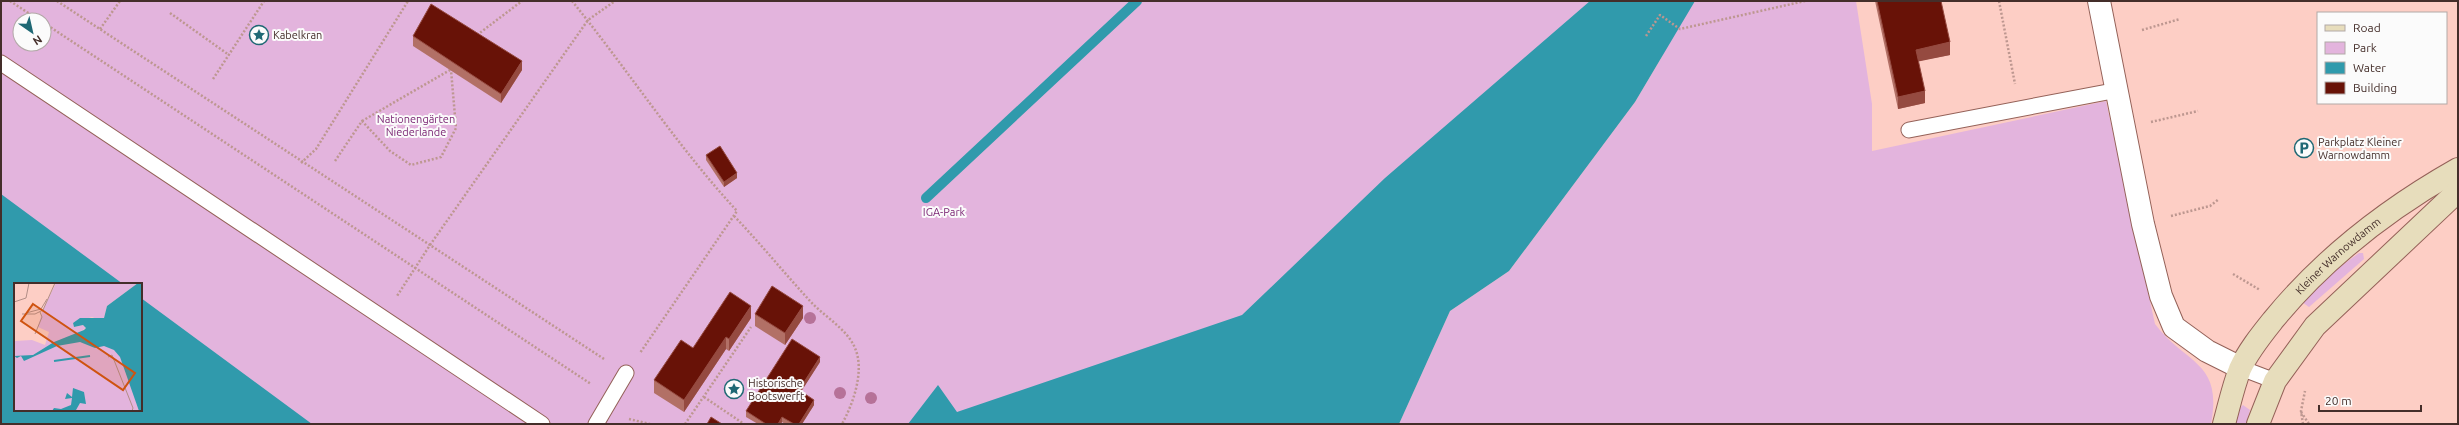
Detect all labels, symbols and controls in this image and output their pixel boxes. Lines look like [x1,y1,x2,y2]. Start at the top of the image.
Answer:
north arrow [12,12,52,52]
legend [2317,12,2447,104]
text: Road [2353,21,2381,34]
place icon: Kabelkran [248,24,270,46]
place label: Kabelkran [273,29,322,41]
text: N [31,33,44,48]
text: Park [2353,41,2377,54]
text: Water [2353,61,2386,74]
text: Building [2353,81,2397,94]
park label: Nationengärten Niederlande [377,113,455,138]
place label: Parkplatz Kleiner Warnowdamm [2318,136,2402,161]
parking icon: Parkplatz Kleiner Warnowdamm [2293,137,2315,159]
park label: IGA-Park [923,206,966,218]
street label: Kleiner Warnowdamm [2293,215,2383,297]
inset map [14,283,142,411]
place label: Historische Bootswerft [748,377,805,402]
place icon: Historische Bootswerft [723,378,745,400]
scale bar [2319,387,2421,413]
text: 20 m [2325,394,2352,407]

